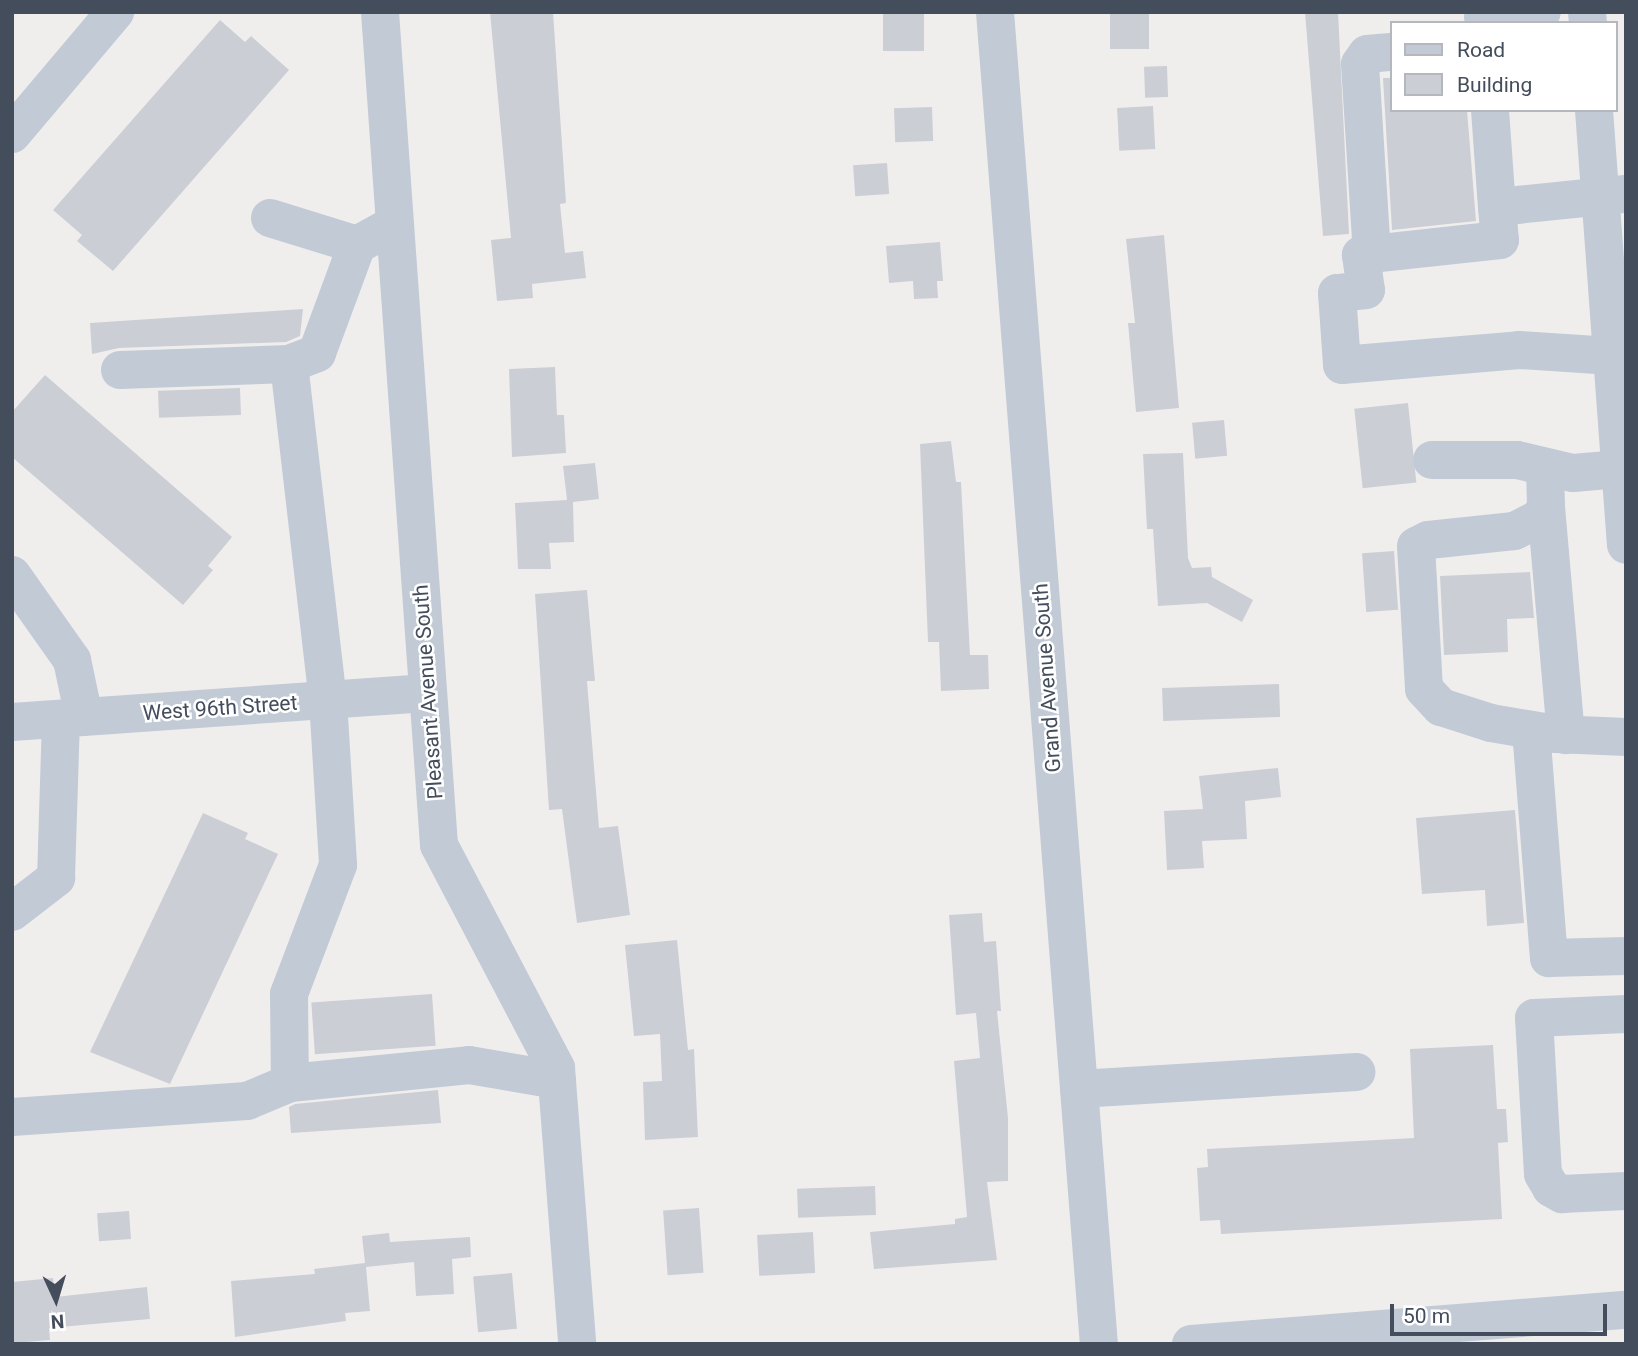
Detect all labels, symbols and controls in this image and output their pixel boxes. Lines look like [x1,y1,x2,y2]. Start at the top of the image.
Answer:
legend [1390,21,1617,112]
text: Road [1457,38,1505,62]
text: Building [1457,73,1532,97]
street label: Grand Avenue South [1028,583,1066,773]
street label: Pleasant Avenue South [408,584,448,800]
street label: West 96th Street [142,690,298,726]
north arrow [21,1265,91,1335]
scale bar [1393,1290,1610,1334]
text: 50 m [1403,1304,1450,1328]
text: N [50,1310,65,1333]

